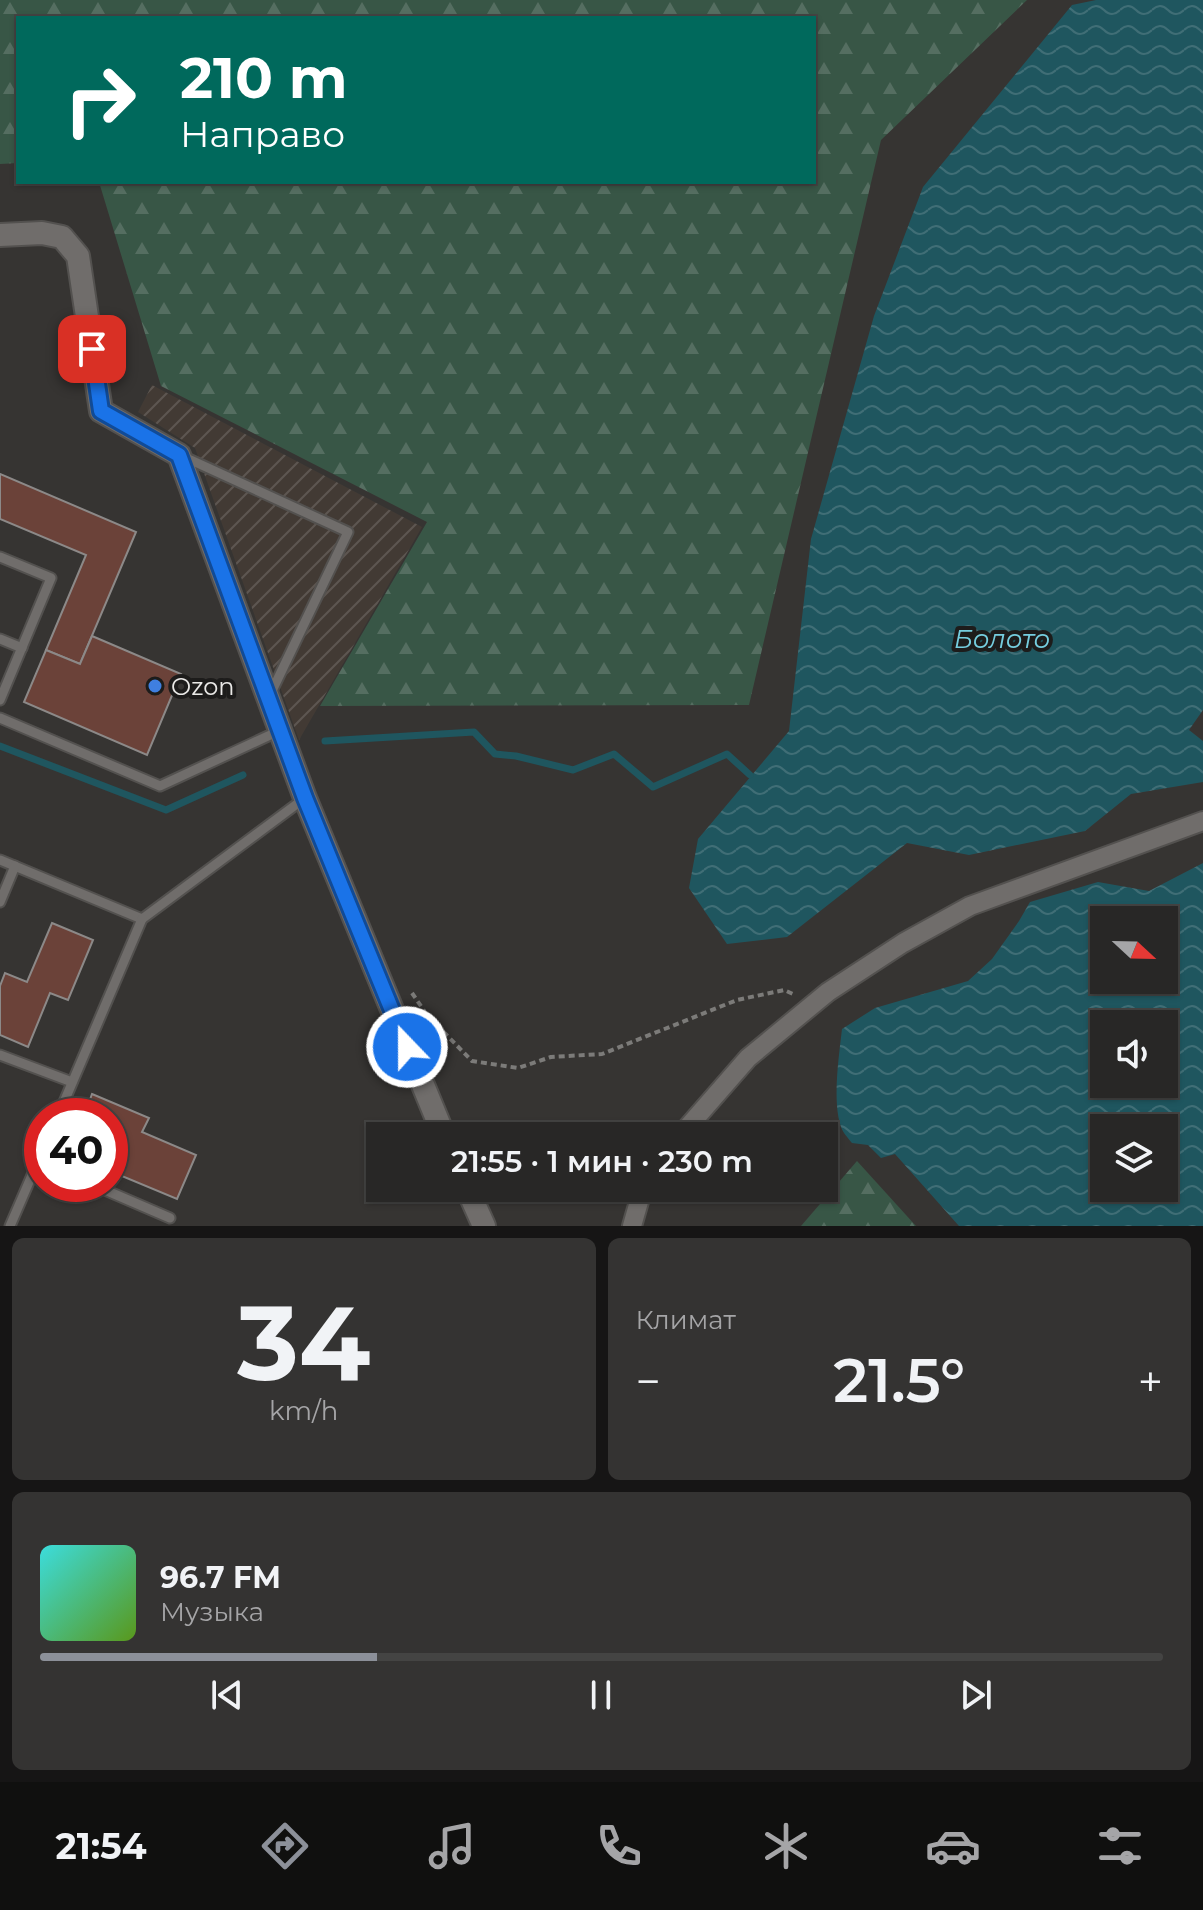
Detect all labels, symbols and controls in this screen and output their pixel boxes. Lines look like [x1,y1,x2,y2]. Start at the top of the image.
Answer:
text: 210 m [180,44,348,112]
icon: right [48,48,152,152]
text: Направо [180,112,345,156]
pin [58,315,126,383]
icon: arrive [70,327,114,371]
water label: Болото [954,623,1050,655]
place label: Ozon [171,672,234,701]
marker: Ozon [146,677,164,695]
north arrow [1090,906,1178,994]
map controls [1090,906,1178,1202]
position arrow [365,1005,449,1089]
button: sound [1090,1010,1178,1098]
speed limit sign: 40 [24,1098,128,1202]
button: layers [1090,1114,1178,1202]
text: 21:55 · 1 мин · 230 m [451,1143,753,1180]
text: 34 [237,1279,370,1406]
text: Климат [636,1304,736,1336]
text: 21.5° [833,1344,965,1417]
text: − [636,1354,661,1408]
text: + [1138,1354,1163,1408]
text: km/h [269,1395,338,1427]
text: 96.7 FM [160,1559,281,1596]
text: Музыка [160,1596,264,1628]
icon: previous [205,1673,249,1717]
icon: pause [579,1673,623,1717]
icon: next [954,1673,998,1717]
icon: directions [257,1818,313,1874]
icon: music [424,1818,480,1874]
icon: phone [591,1818,647,1874]
icon: climate [758,1818,814,1874]
icon: car [925,1818,981,1874]
icon: filters [1092,1818,1148,1874]
text: 21:54 [55,1824,146,1868]

